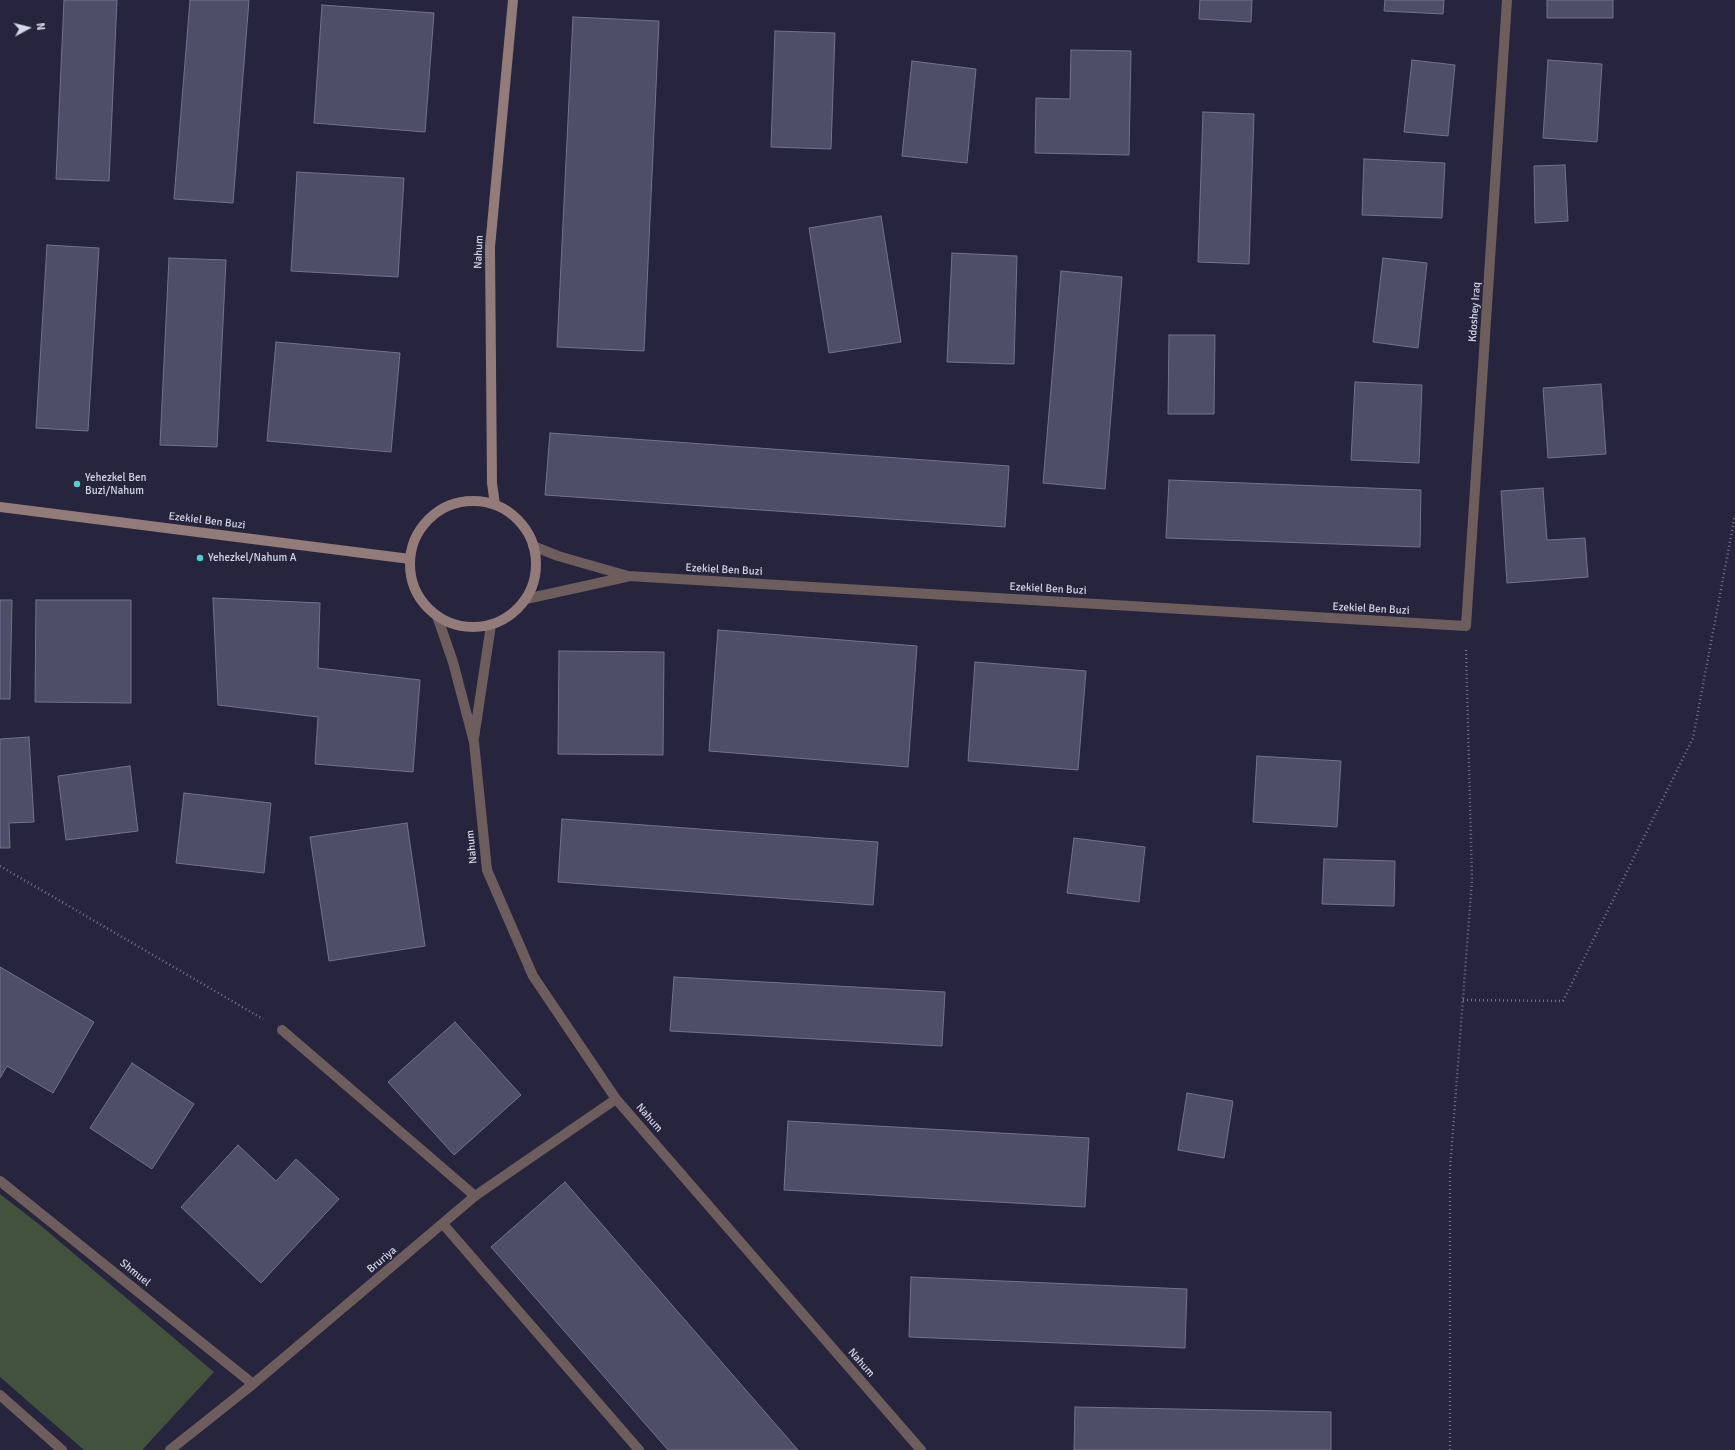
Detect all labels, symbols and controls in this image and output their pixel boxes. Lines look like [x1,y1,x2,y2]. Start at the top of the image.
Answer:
north arrow [8,8,48,48]
text: N [33,22,47,31]
street label: Nahum [472,235,486,269]
street label: Kdoshey Iraq [1466,282,1484,342]
place label: Yehezkel Ben Buzi/Nahum [85,471,146,497]
marker: Yehezkel Ben Buzi/Nahum [72,479,82,489]
street label: Ezekiel Ben Buzi [168,510,246,532]
place label: Yehezkel/Nahum A [208,551,296,565]
marker: Yehezkel/Nahum A [195,553,205,563]
street label: Ezekiel Ben Buzi [685,561,763,579]
street label: Ezekiel Ben Buzi [1009,580,1087,598]
street label: Ezekiel Ben Buzi [1332,600,1410,618]
street label: Nahum [464,829,480,865]
street label: Nahum [633,1101,665,1135]
street label: Bruriya [365,1244,399,1276]
street label: Shmuel [117,1257,153,1289]
street label: Nahum [845,1346,877,1380]

